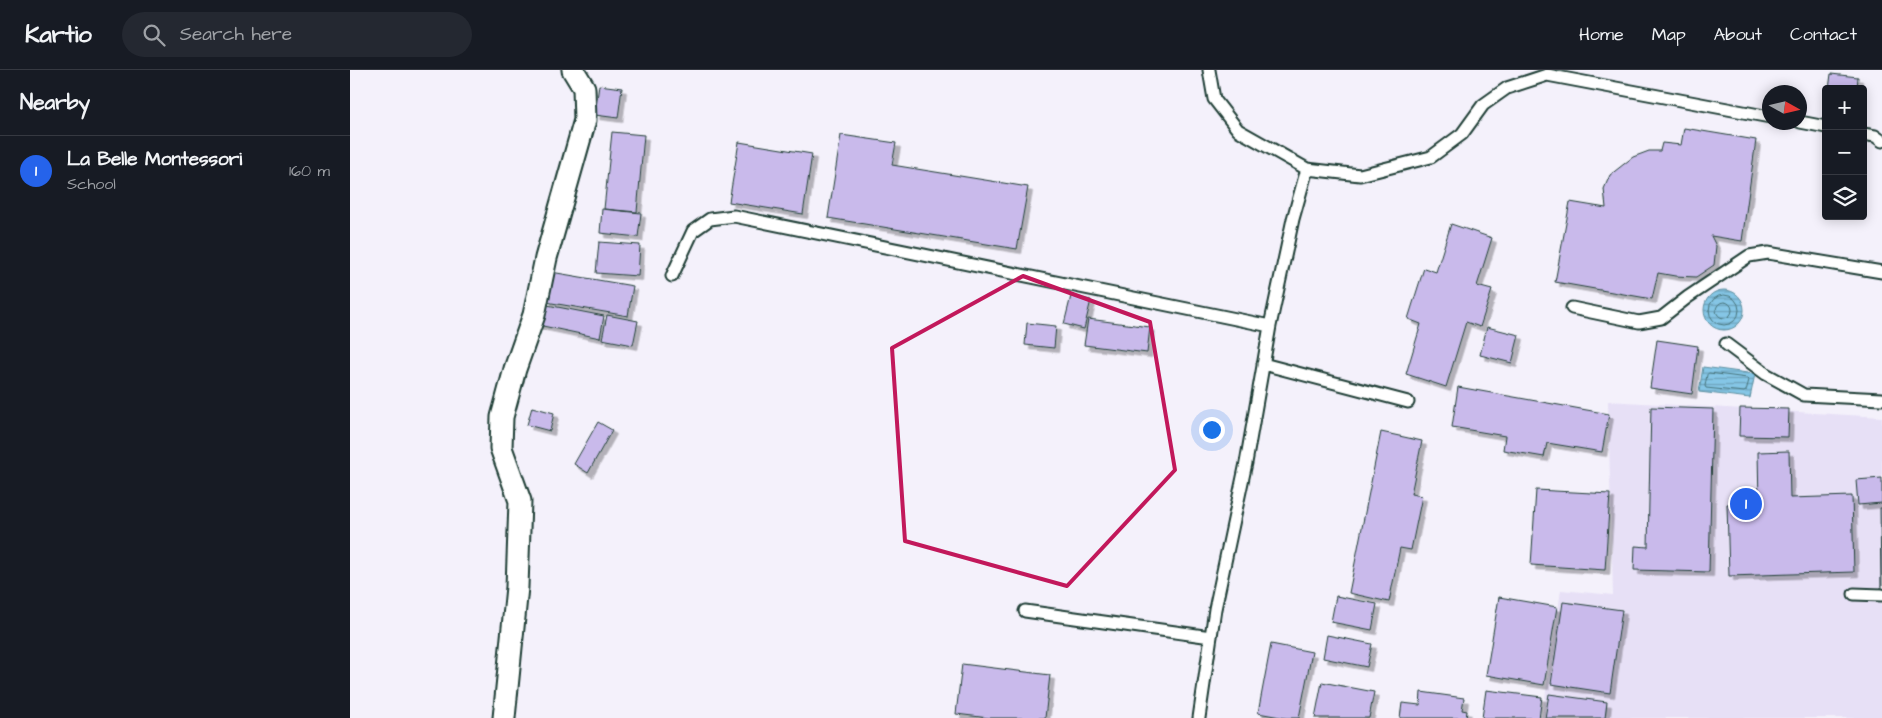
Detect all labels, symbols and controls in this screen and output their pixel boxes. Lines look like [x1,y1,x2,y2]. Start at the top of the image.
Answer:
search box [122,12,472,57]
text: Kartio [25,18,92,52]
icon: search [140,21,168,49]
text: Search here [180,21,292,48]
text: Home [1579,22,1624,47]
text: Map [1652,22,1686,47]
text: About [1714,22,1762,47]
text: Contact [1790,22,1857,47]
north arrow [1762,85,1807,130]
map controls [1822,85,1867,220]
button: + [1822,85,1867,130]
text: Nearby [20,88,90,117]
button: − [1822,130,1867,175]
text: La Belle Montessori [67,146,242,173]
text: 1 [35,160,37,182]
text: 160 m [289,160,330,182]
text: School [67,173,116,195]
button: layers [1822,175,1867,220]
your location [1199,417,1225,443]
pin: 1 [1730,485,1762,523]

